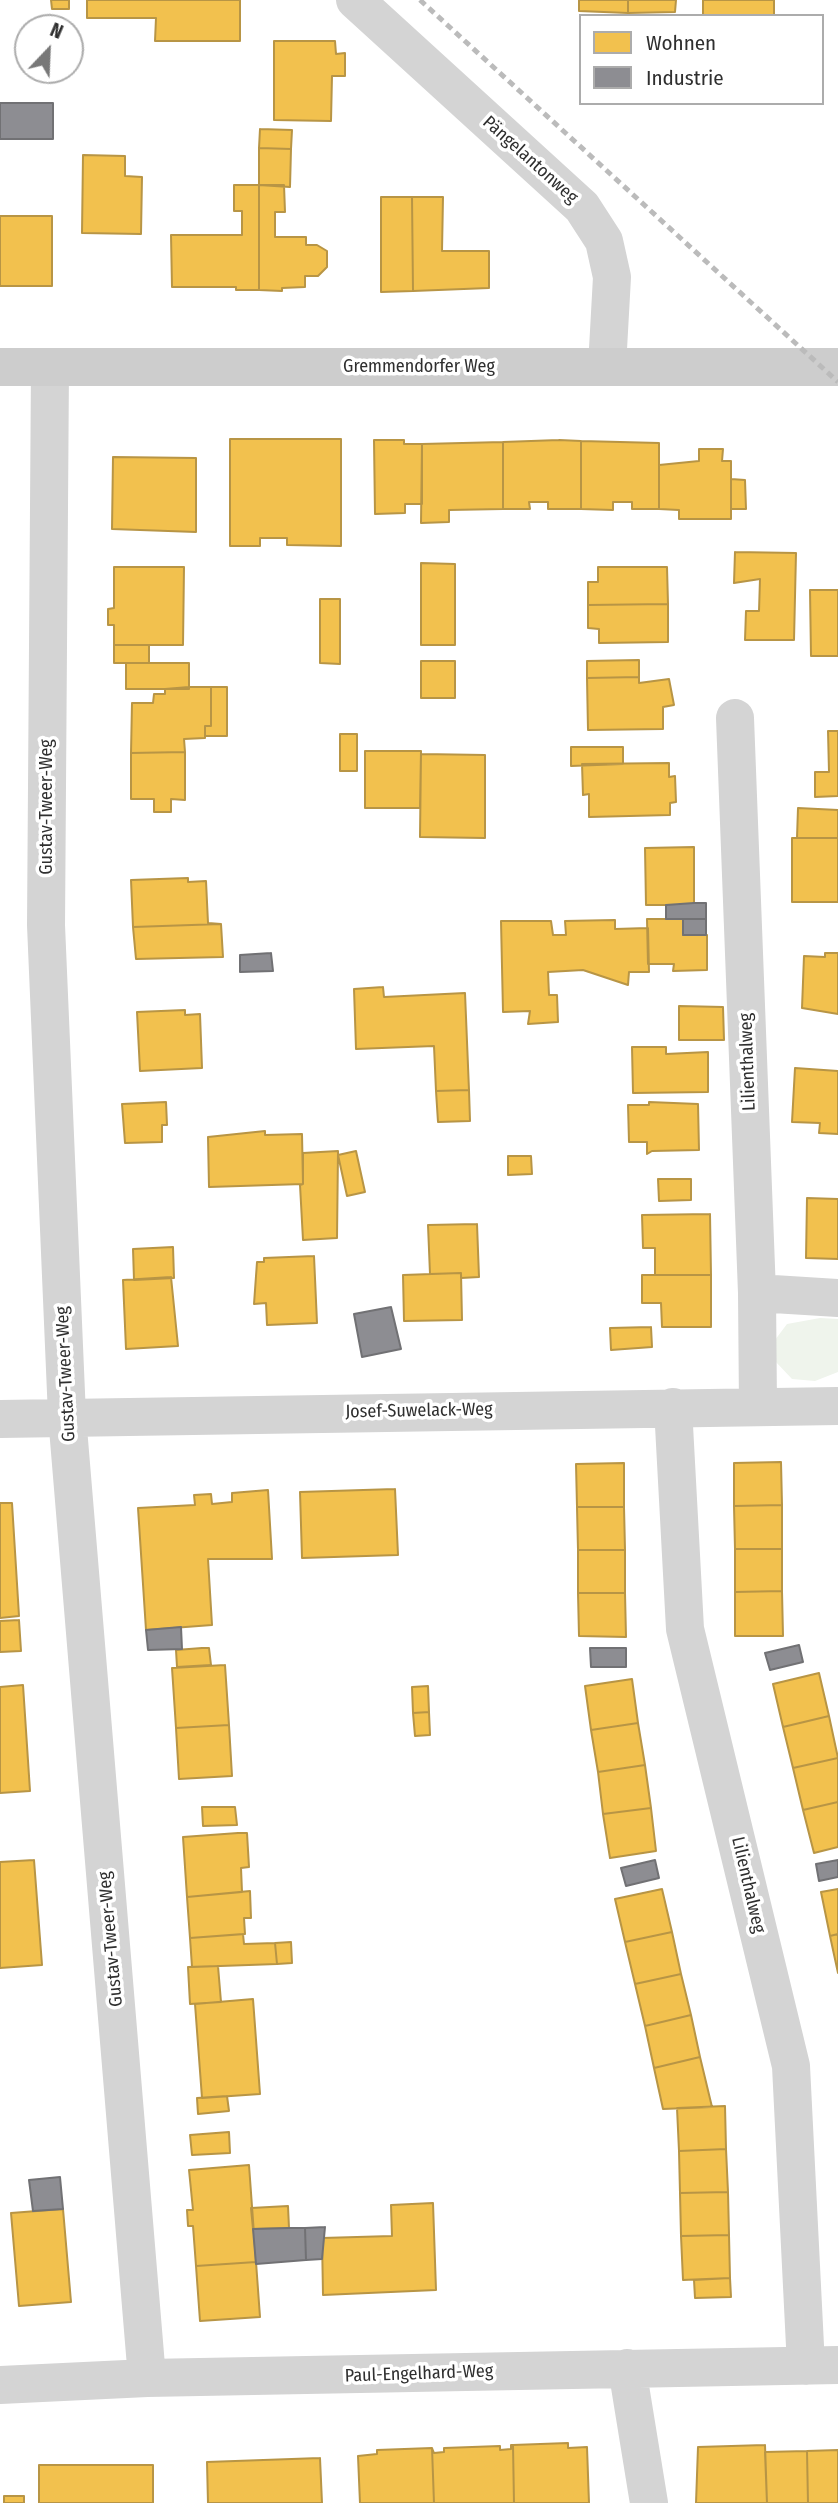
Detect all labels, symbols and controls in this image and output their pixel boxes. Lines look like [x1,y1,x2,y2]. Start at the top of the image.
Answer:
north arrow [14,14,84,84]
legend [579,14,824,105]
text: N [47,18,66,44]
text: Wohnen [646,30,716,56]
text: Industrie [646,65,724,91]
street label: Pängelantonweg [478,112,582,208]
street label: Gremmendorfer Weg [343,356,495,378]
street label: Gustav-Tweer-Weg [36,739,58,875]
street label: Lilienthalweg [735,1013,761,1111]
street label: Gustav-Tweer-Weg [52,1306,80,1442]
street label: Josef-Suwelack-Weg [345,1399,493,1423]
street label: Lilienthalweg [726,1835,770,1935]
street label: Gustav-Tweer-Weg [94,1870,128,2008]
street label: Paul-Engelhard-Weg [344,2361,494,2387]

